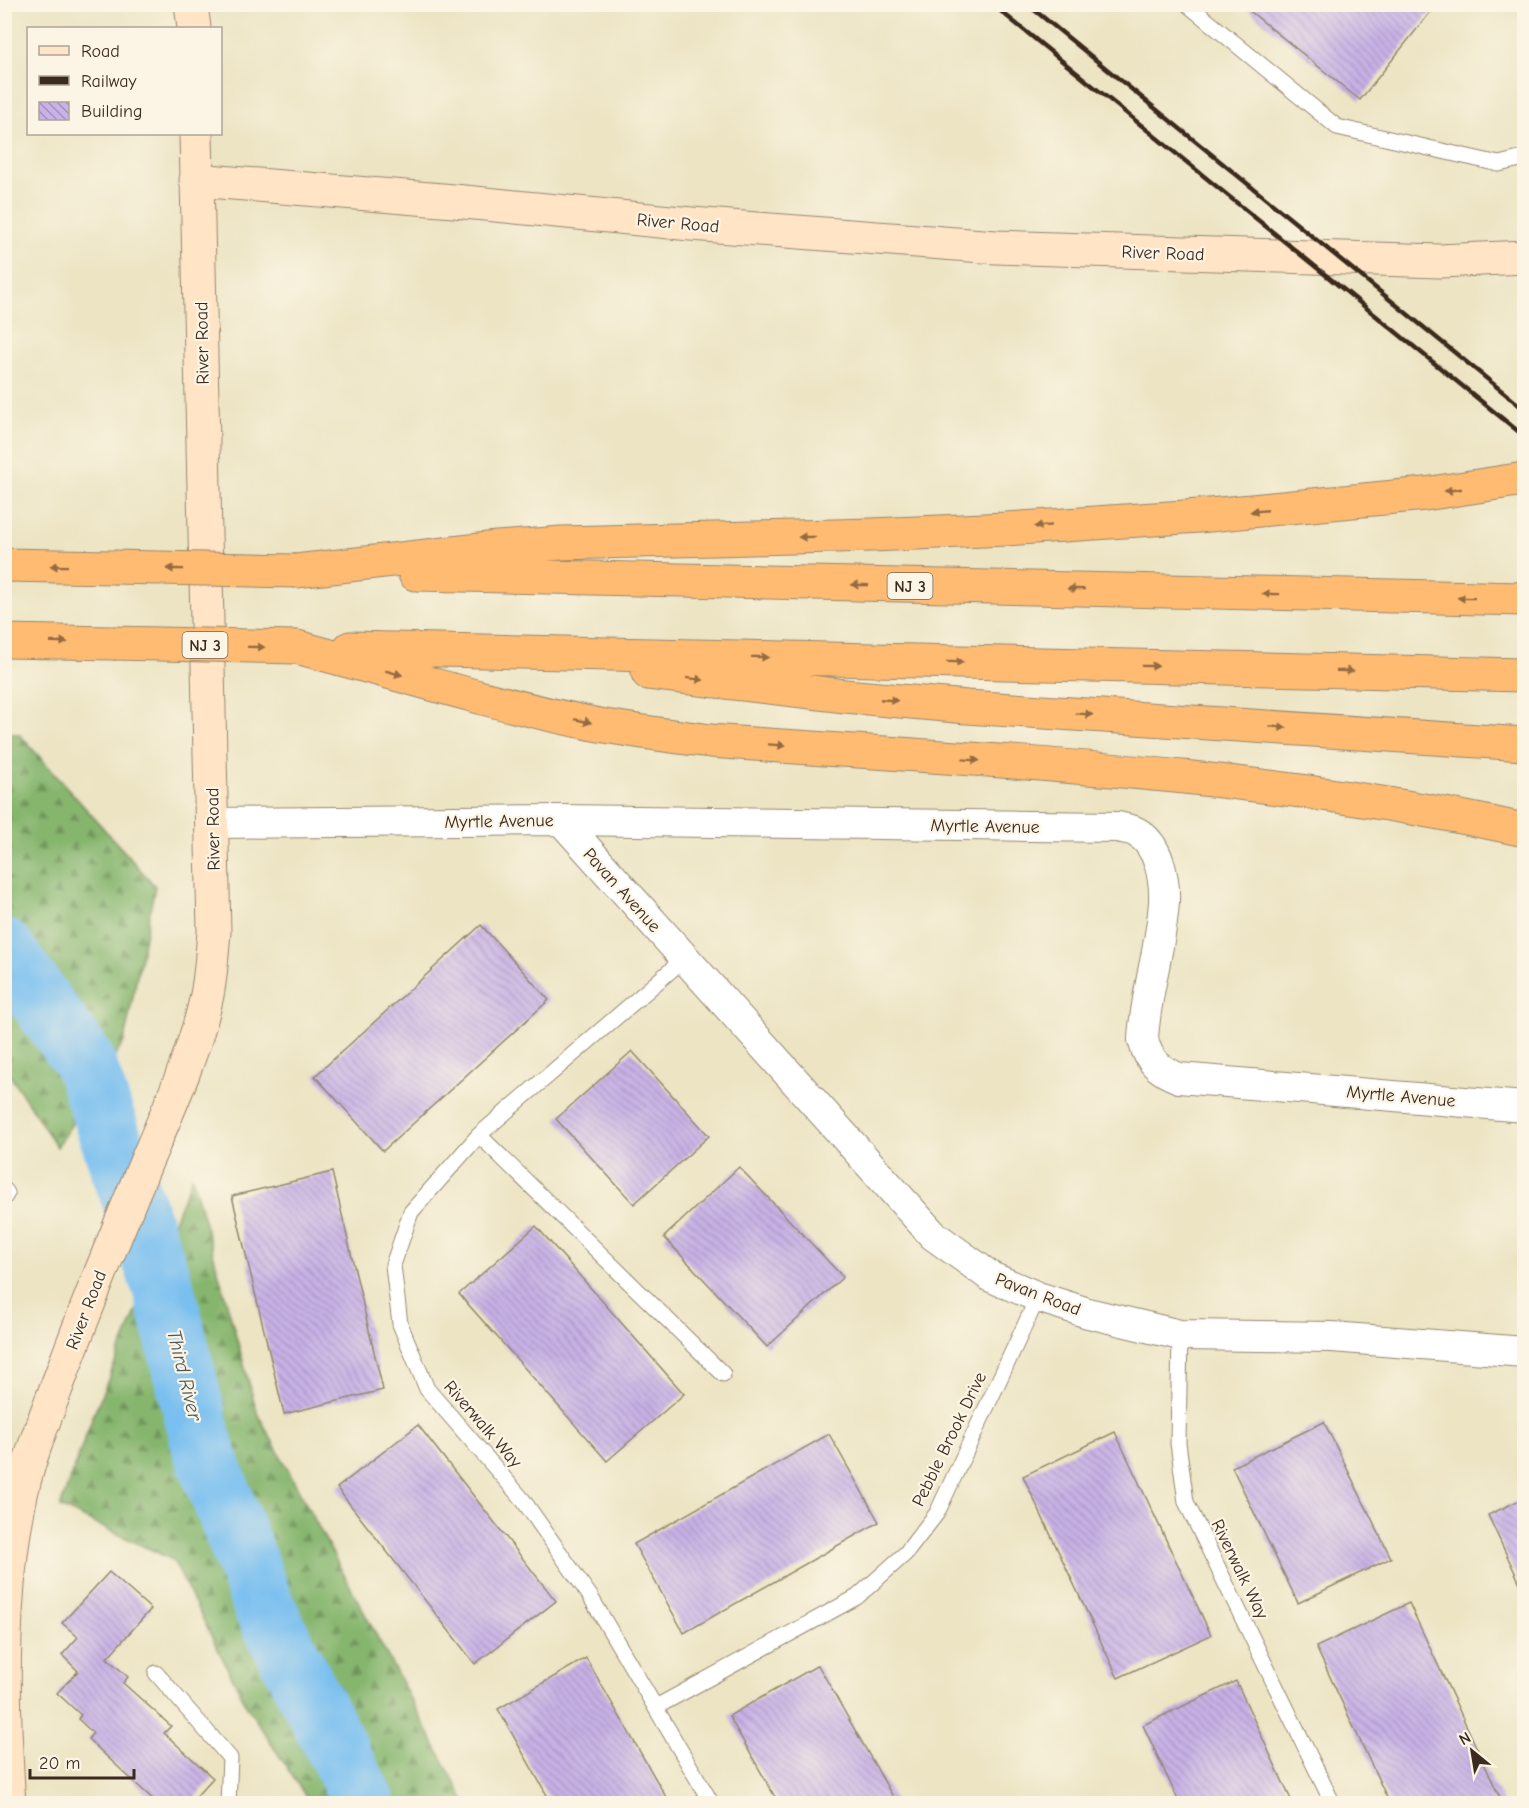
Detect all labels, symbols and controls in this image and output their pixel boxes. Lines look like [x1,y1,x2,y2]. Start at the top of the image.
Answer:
legend [27,27,222,135]
text: Road [81,41,120,62]
text: Railway [81,71,138,92]
text: Building [81,101,143,122]
street label: River Road [636,209,720,238]
street label: River Road [1121,242,1205,265]
street label: River Road [191,301,214,385]
one-way arrow [1443,486,1462,495]
one-way arrow [1249,506,1268,516]
one-way arrow [1034,522,1053,531]
one-way arrow [797,532,816,542]
one-way arrow [49,561,68,571]
one-way arrow [165,564,184,574]
road number: NJ 3 [888,573,932,599]
one-way arrow [851,580,870,589]
one-way arrow [1067,585,1086,594]
one-way arrow [1262,589,1281,598]
one-way arrow [1457,593,1476,603]
road number: NJ 3 [182,632,228,658]
one-way arrow [49,637,68,647]
one-way arrow [246,642,265,651]
one-way arrow [751,653,770,662]
one-way arrow [946,657,965,667]
one-way arrow [1141,662,1160,671]
one-way arrow [1336,666,1355,676]
one-way arrow [385,669,403,678]
one-way arrow [686,675,705,684]
one-way arrow [880,695,899,705]
one-way arrow [1074,710,1093,719]
one-way arrow [574,717,593,726]
one-way arrow [1269,722,1288,732]
one-way arrow [767,741,786,750]
one-way arrow [962,755,981,765]
street label: River Road [202,787,225,871]
street label: Myrtle Avenue [444,810,554,833]
street label: Myrtle Avenue [930,815,1040,838]
street label: Pavan Avenue [578,844,665,937]
street label: Myrtle Avenue [1346,1081,1456,1112]
street label: River Road [62,1268,111,1353]
street label: Pavan Road [992,1269,1084,1320]
water label: Third River [162,1327,207,1424]
street label: Pebble Brook Drive [908,1369,991,1510]
street label: Riverwalk Way [439,1377,527,1473]
street label: Riverwalk Way [1206,1516,1273,1623]
north arrow [1442,1721,1502,1781]
text: N [1456,1728,1474,1749]
scale bar [30,1742,134,1780]
text: 20 m [39,1753,80,1774]

